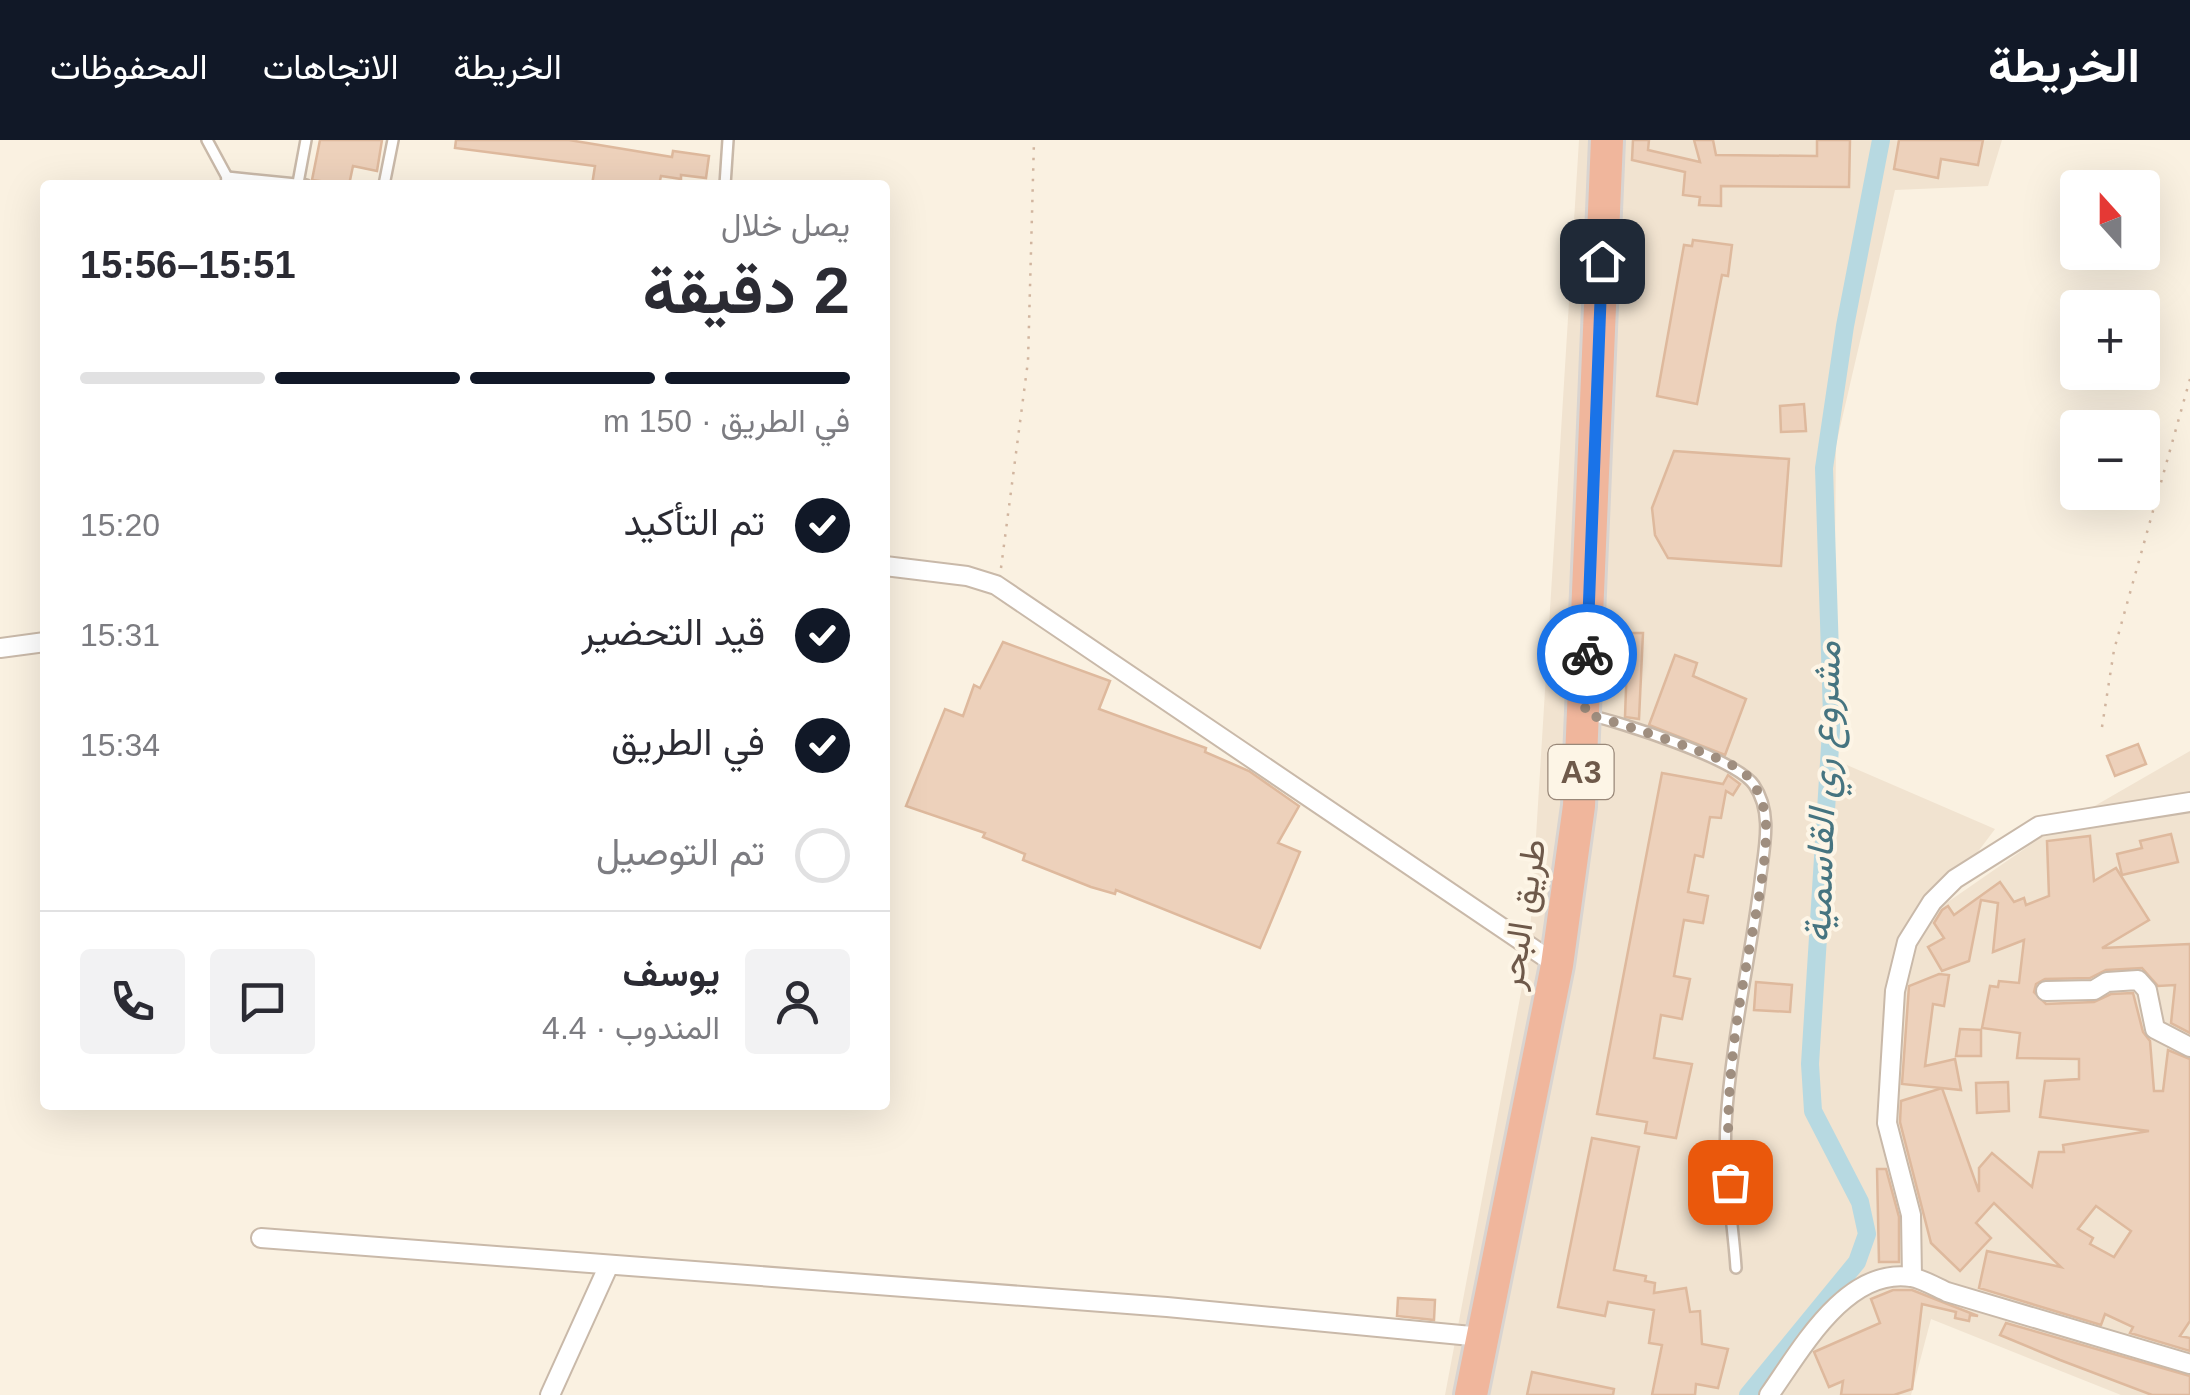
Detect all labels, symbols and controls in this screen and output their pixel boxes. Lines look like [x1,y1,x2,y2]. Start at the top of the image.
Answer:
text: الخريطة [1988,39,2140,92]
text: المحفوظات [50,47,208,86]
text: الاتجاهات [263,47,399,86]
text: الخريطة [454,47,562,86]
north arrow [2060,170,2160,270]
map controls [2060,170,2160,510]
text: يصل خلال [721,207,850,243]
pin [1560,219,1645,304]
icon: home [1575,234,1630,289]
text: 15:51–15:56 [80,244,296,286]
text: 2 دقيقة [643,254,850,327]
button: + [2060,290,2160,390]
text: في الطريق · 150 m [603,403,850,439]
button: − [2060,410,2160,510]
icon: check [795,498,850,553]
text: تم التأكيد [624,501,765,543]
text: 15:20 [80,507,160,543]
courier [1537,604,1637,704]
icon: check [795,608,850,663]
text: قيد التحضير [581,611,765,653]
text: 15:31 [80,617,160,653]
icon: bike [1560,627,1615,682]
water label: مشروع ري القاسمية [1796,640,1858,944]
icon: check [795,718,850,773]
text: في الطريق [611,721,765,763]
text: 15:34 [80,727,160,763]
road number: A3 [1548,745,1614,799]
text: تم التوصيل [596,831,765,873]
street label: طريق البحر [1490,836,1556,993]
button: phone [80,949,185,1054]
button: chat [210,949,315,1054]
button: person [745,949,850,1054]
text: يوسف [623,952,720,994]
text: المندوب · 4.4 [542,1010,720,1046]
pin [1688,1140,1773,1225]
icon: bag [1703,1155,1758,1210]

